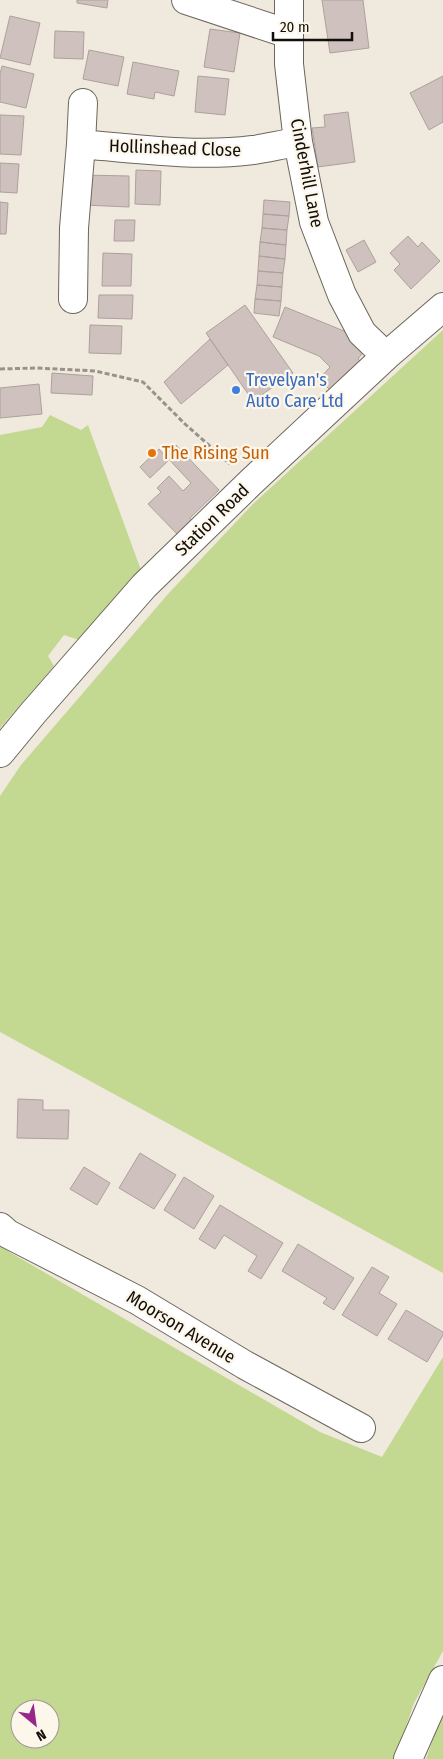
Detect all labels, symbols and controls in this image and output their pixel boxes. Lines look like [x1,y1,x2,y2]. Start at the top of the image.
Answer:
scale bar [273,10,352,42]
text: 20 m [280,18,310,36]
street label: Cinderhill Lane [286,117,328,230]
street label: Hollinshead Close [109,135,242,161]
place label: Trevelyan's Auto Care Ltd [246,369,344,412]
marker: Trevelyan's Auto Care Ltd [230,384,242,396]
place label: The Rising Sun [162,442,270,464]
marker: The Rising Sun [146,447,158,459]
street label: Station Road [170,479,254,561]
street label: Moorson Avenue [123,1286,239,1368]
north arrow [10,1699,60,1749]
text: N [33,1725,49,1744]

